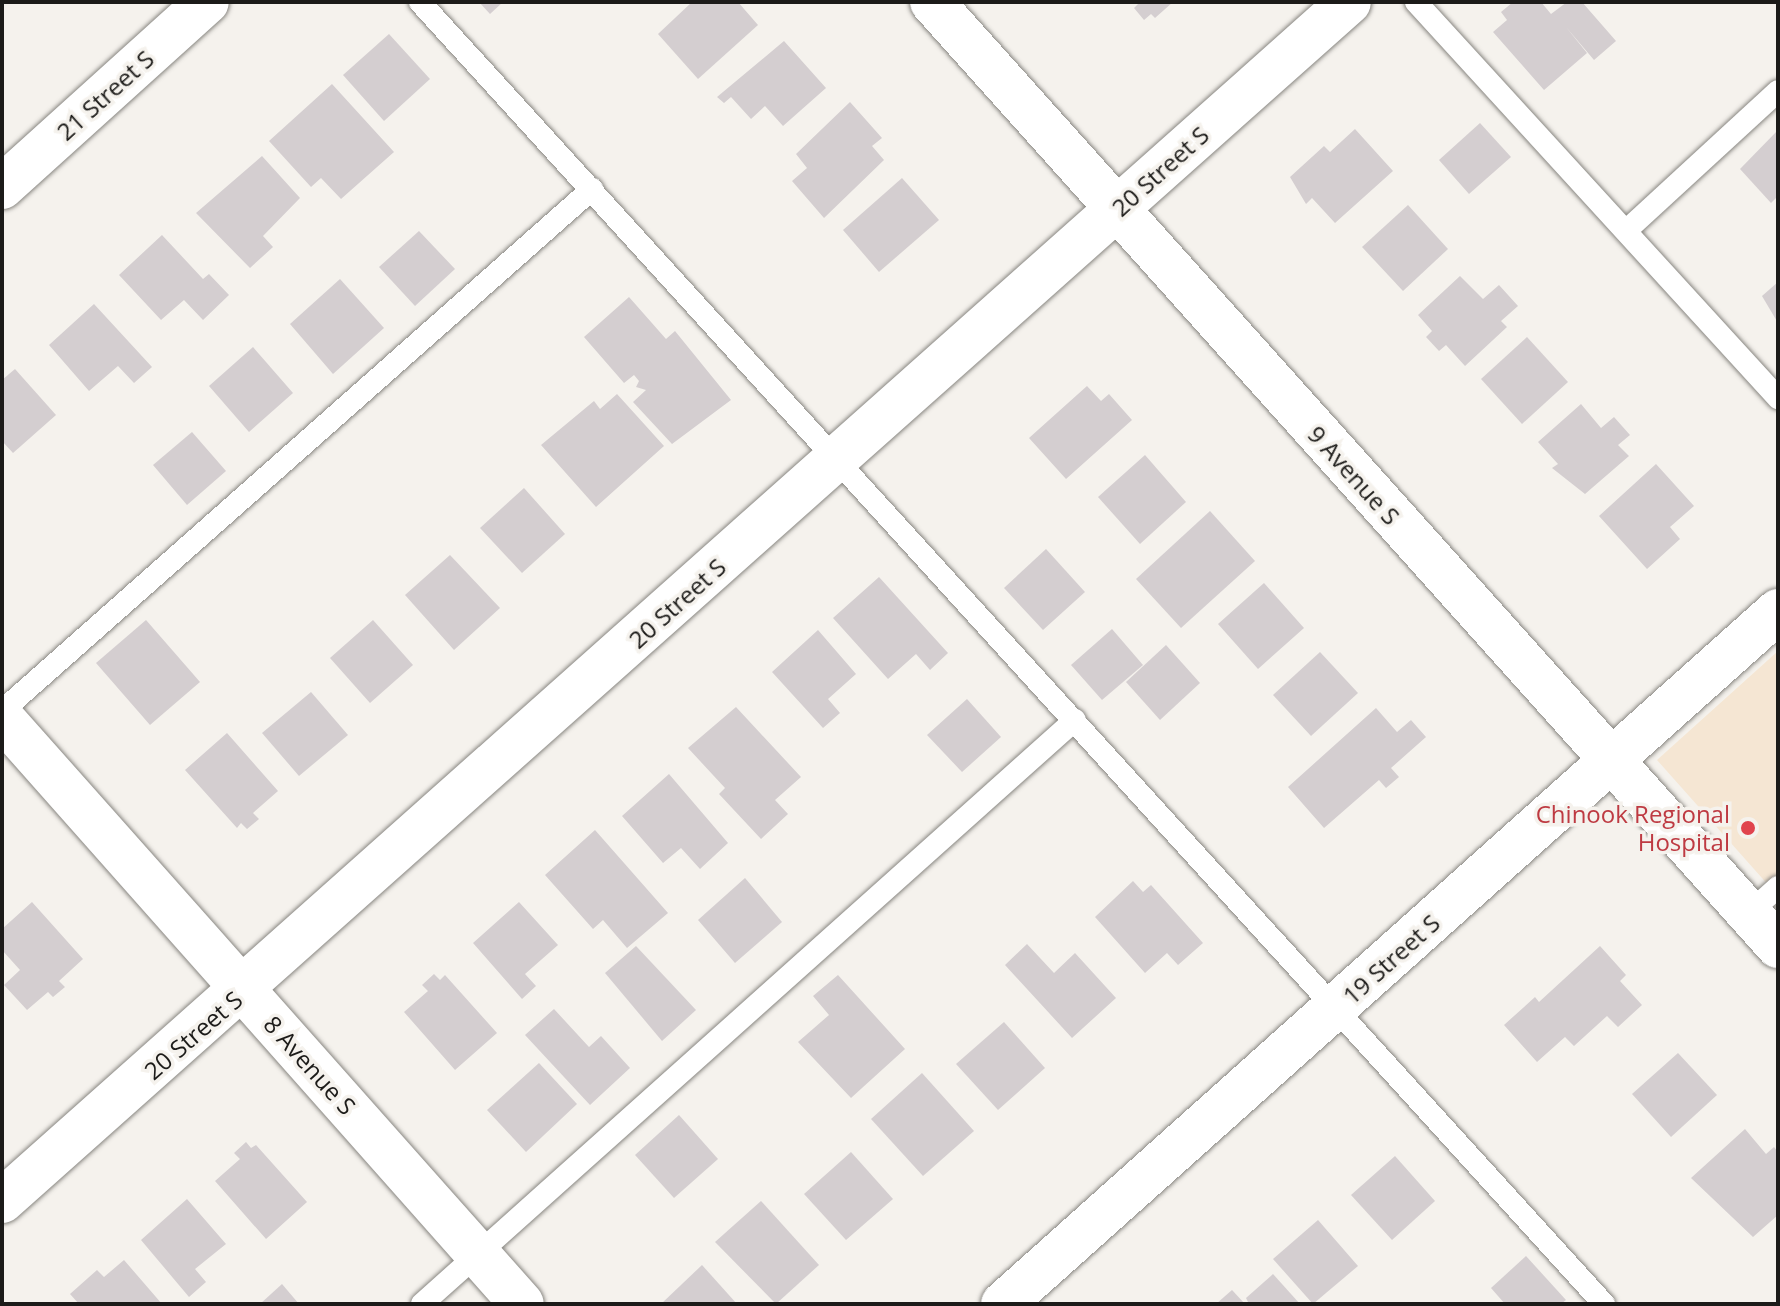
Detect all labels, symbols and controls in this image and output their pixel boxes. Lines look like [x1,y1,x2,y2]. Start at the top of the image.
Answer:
street label: 21 Street S [51,44,159,146]
street label: 20 Street S [1106,120,1214,222]
street label: 9 Avenue S [1302,420,1406,530]
street label: 20 Street S [623,552,731,654]
place label: Chinook Regional Hospital [1536,800,1730,856]
marker: Chinook Regional Hospital [1737,817,1759,839]
street label: 19 Street S [1337,908,1445,1010]
street label: 20 Street S [138,985,248,1085]
street label: 8 Avenue S [258,1010,362,1120]

